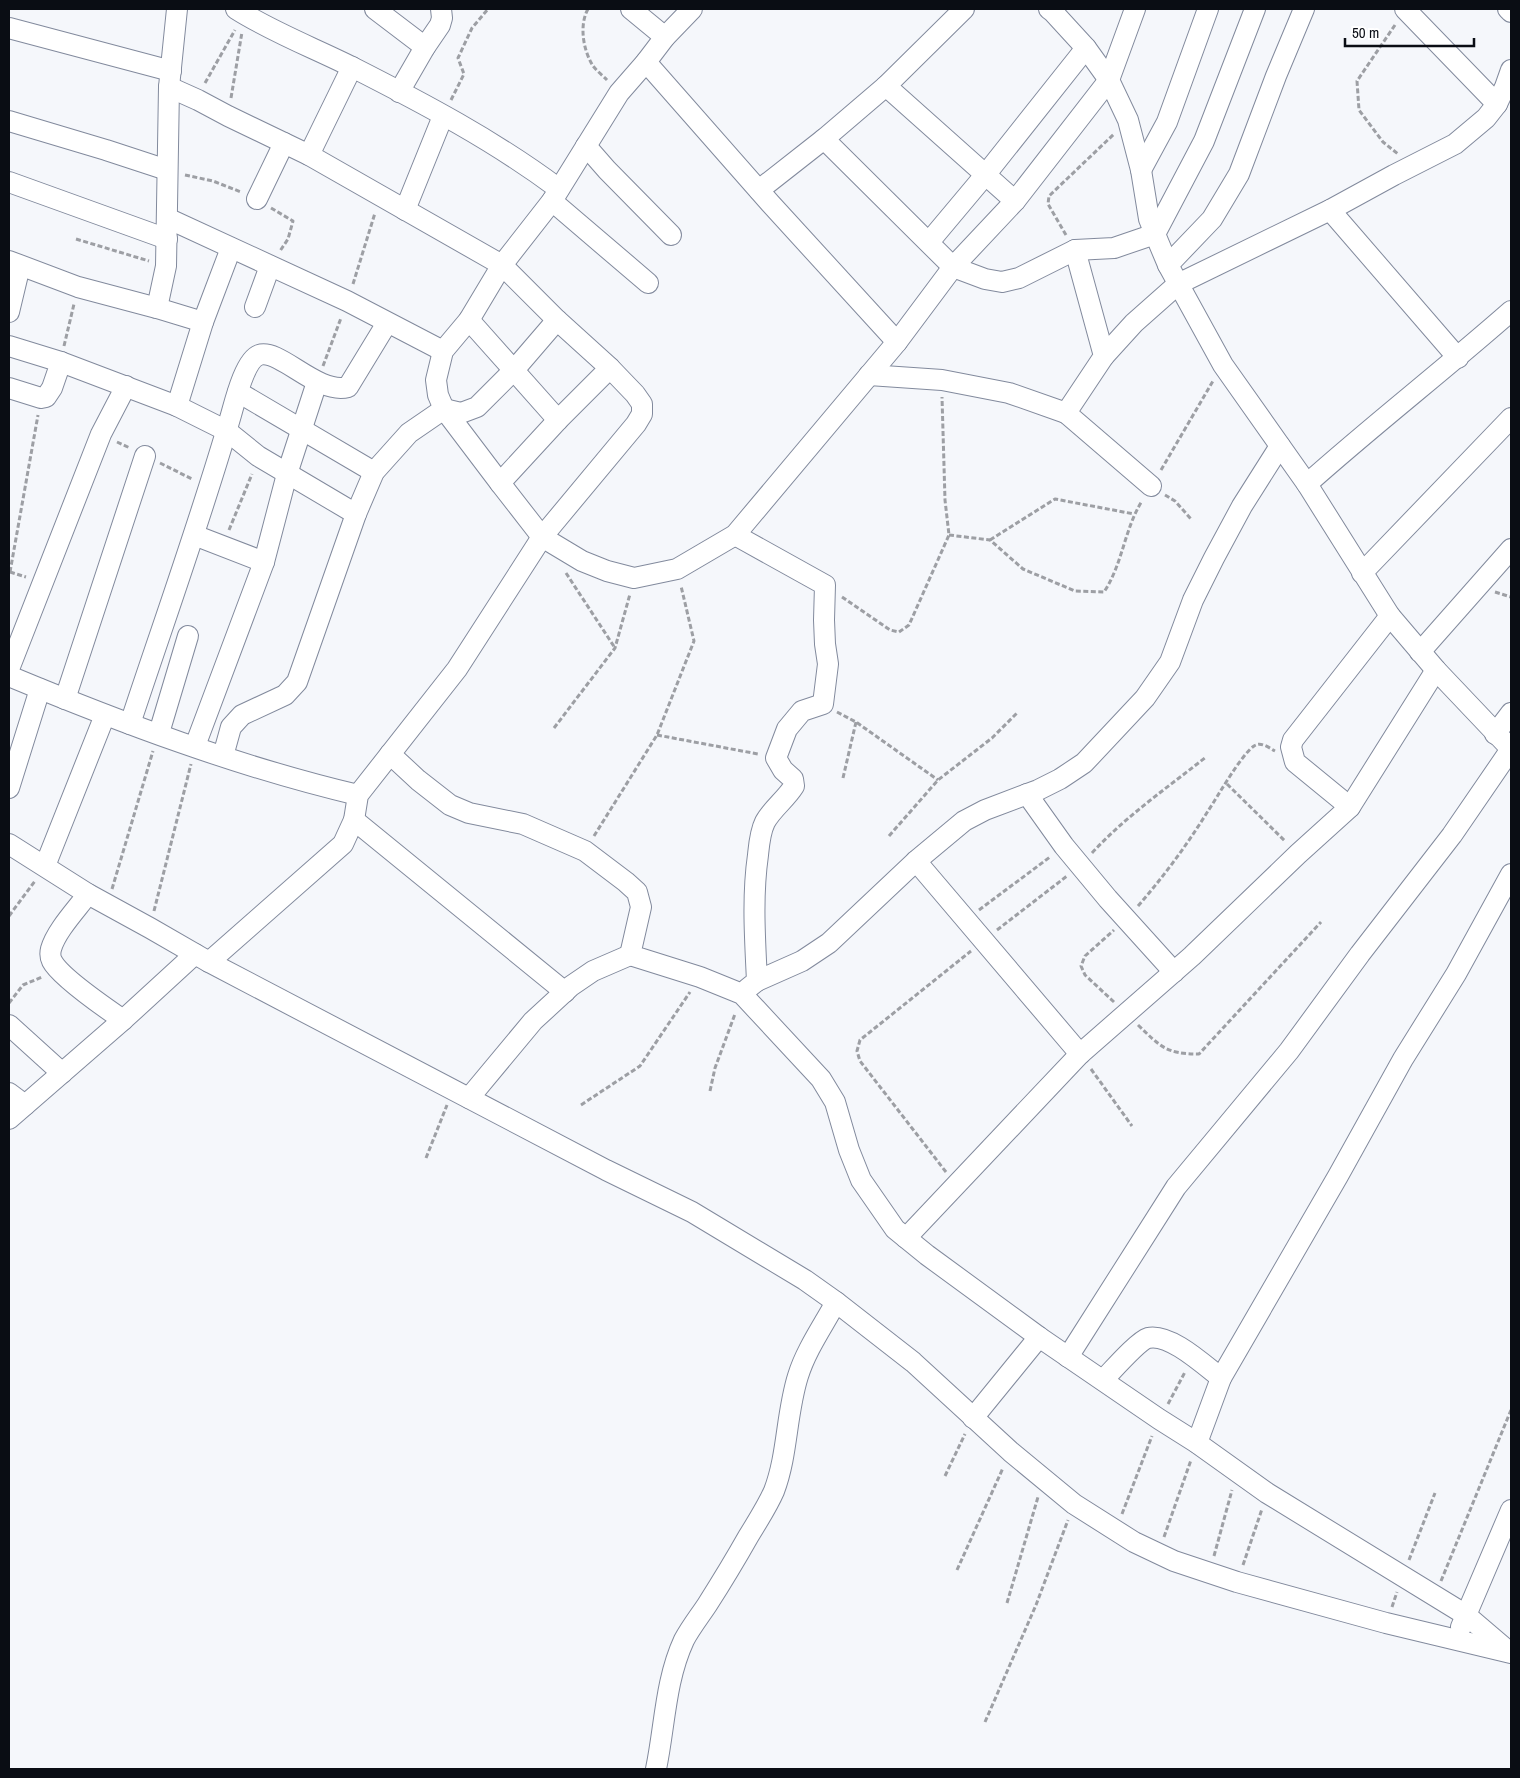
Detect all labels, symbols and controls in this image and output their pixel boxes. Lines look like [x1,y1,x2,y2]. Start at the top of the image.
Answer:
scale bar [1345,15,1474,47]
text: 50 m [1352,22,1379,43]

